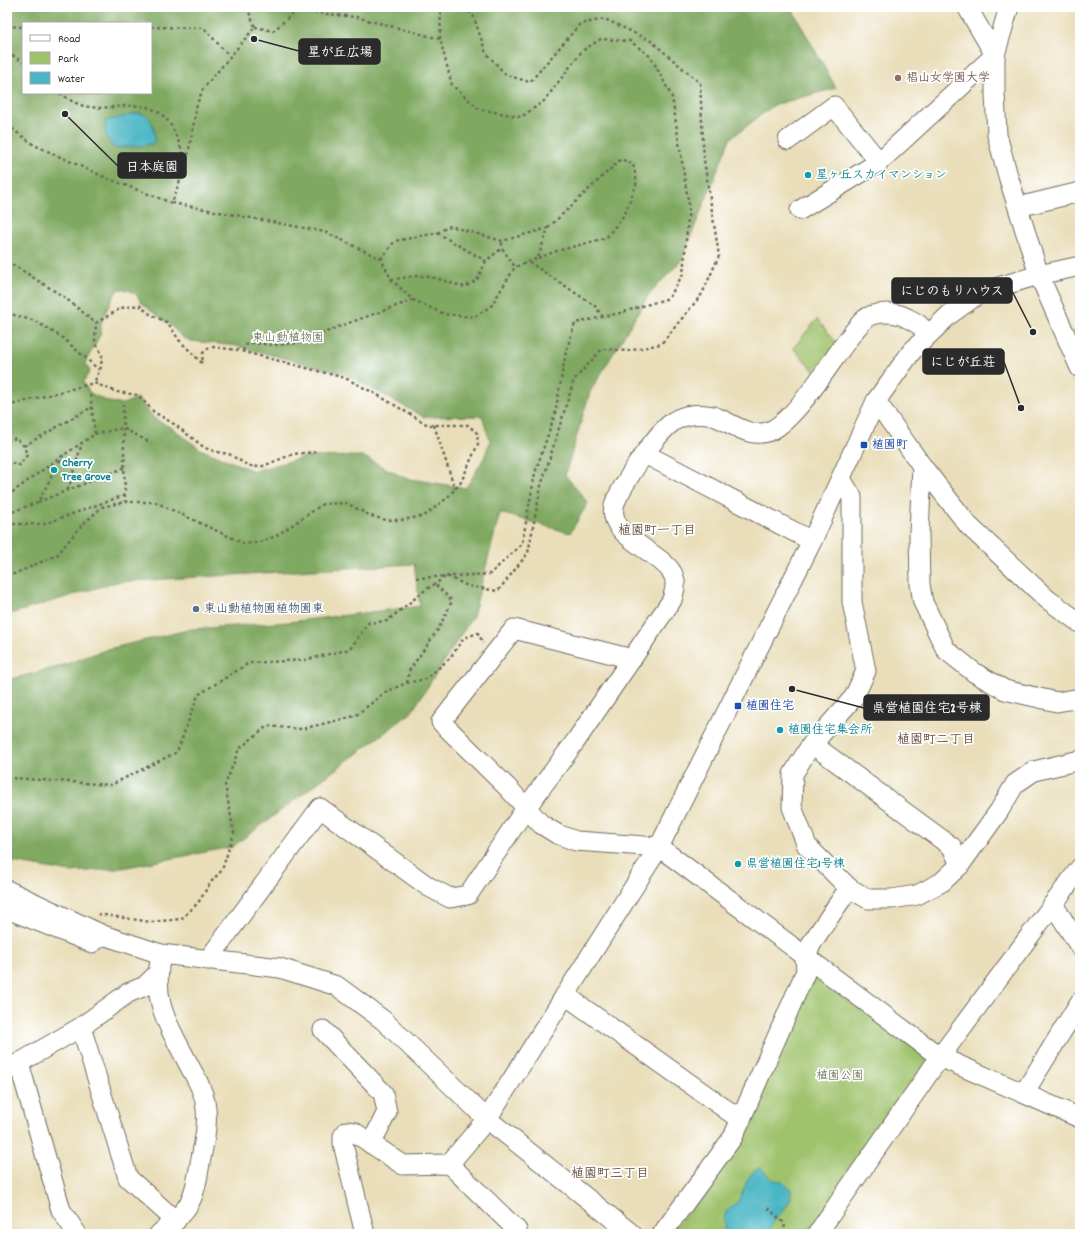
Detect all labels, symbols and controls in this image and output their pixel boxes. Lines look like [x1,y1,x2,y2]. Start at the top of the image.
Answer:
legend [22,22,152,94]
text: Road [58,31,80,48]
callout: 星が丘広場 [299,39,380,64]
text: 星が丘広場 [307,44,373,63]
text: Park [58,51,79,68]
place label: 椙山女学園大学 [906,70,990,87]
text: Water [58,71,85,88]
marker: 椙山女学園大学 [893,73,903,83]
callout: 日本庭園 [118,153,186,178]
text: 日本庭園 [126,159,178,178]
place label: 星ヶ丘スカイマンション [816,167,947,184]
marker: 星ヶ丘スカイマンション [803,170,813,180]
callout: にじのもりハウス [892,278,1012,303]
text: にじのもりハウス [900,283,1004,302]
park label: 東山動植物園 [252,330,324,347]
callout: にじが丘荘 [923,349,1004,374]
text: にじが丘荘 [930,354,996,373]
place label: 植園町 [872,437,908,454]
marker: 植園町 [859,440,869,450]
place label: Cherry Tree Grove [62,455,111,486]
marker: Cherry Tree Grove [49,465,59,475]
district label: 植園町一丁目 [618,522,696,541]
place label: 東山動植物園植物園東 [204,601,324,618]
marker: 東山動植物園植物園東 [191,604,201,614]
callout: 県営植園住宅2号棟 [864,695,989,720]
place label: 植園住宅 [746,698,794,715]
text: 県営植園住宅2号棟 [872,700,982,719]
marker: 植園住宅 [733,701,743,711]
place label: 植園住宅集会所 [788,722,873,739]
marker: 植園住宅集会所 [775,725,785,735]
district label: 植園町二丁目 [897,731,975,750]
place label: 県営植園住宅1号棟 [746,856,845,873]
marker: 県営植園住宅1号棟 [733,859,743,869]
park label: 植園公園 [816,1068,864,1085]
district label: 植園町三丁目 [571,1165,649,1184]

